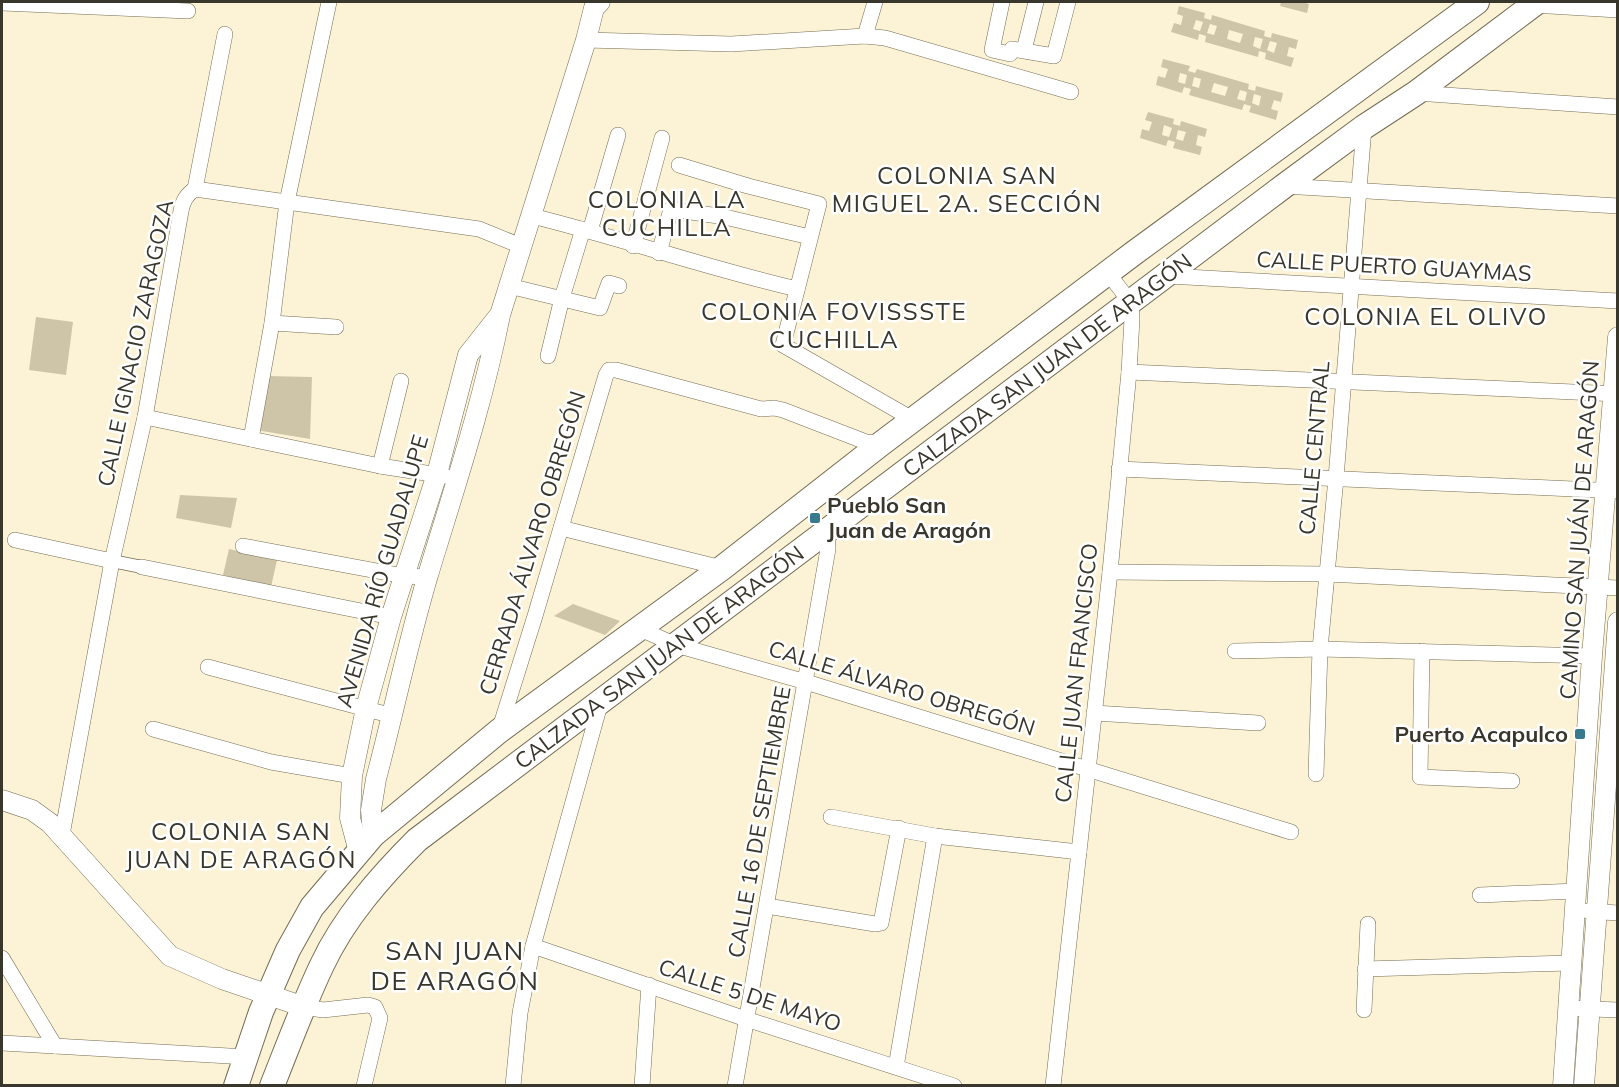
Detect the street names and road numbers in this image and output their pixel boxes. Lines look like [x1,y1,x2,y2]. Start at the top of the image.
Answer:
street label: CALLE IGNACIO ZARAGOZA [91,197,179,489]
street label: CALLE PUERTO GUAYMAS [1256,245,1532,287]
street label: CALZADA SAN JUAN DE ARAGÓN [897,247,1197,483]
street label: CALLE CENTRAL [1292,360,1336,536]
street label: CAMINO SAN JUÁN DE ARAGÓN [1553,360,1605,700]
street label: CERRADA ÁLVARO OBREGÓN [472,388,592,698]
street label: AVENIDA RÍO GUADALUPE [330,431,434,711]
street label: CALZADA SAN JUAN DE ARAGÓN [509,539,809,775]
street label: CALLE JUAN FRANCISCO [1048,542,1104,804]
street label: CALLE ÁLVARO OBREGÓN [765,634,1039,742]
street label: CALLE 16 DE SEPTIEMBRE [721,684,797,960]
street label: CALLE 5 DE MAYO [655,952,845,1038]

